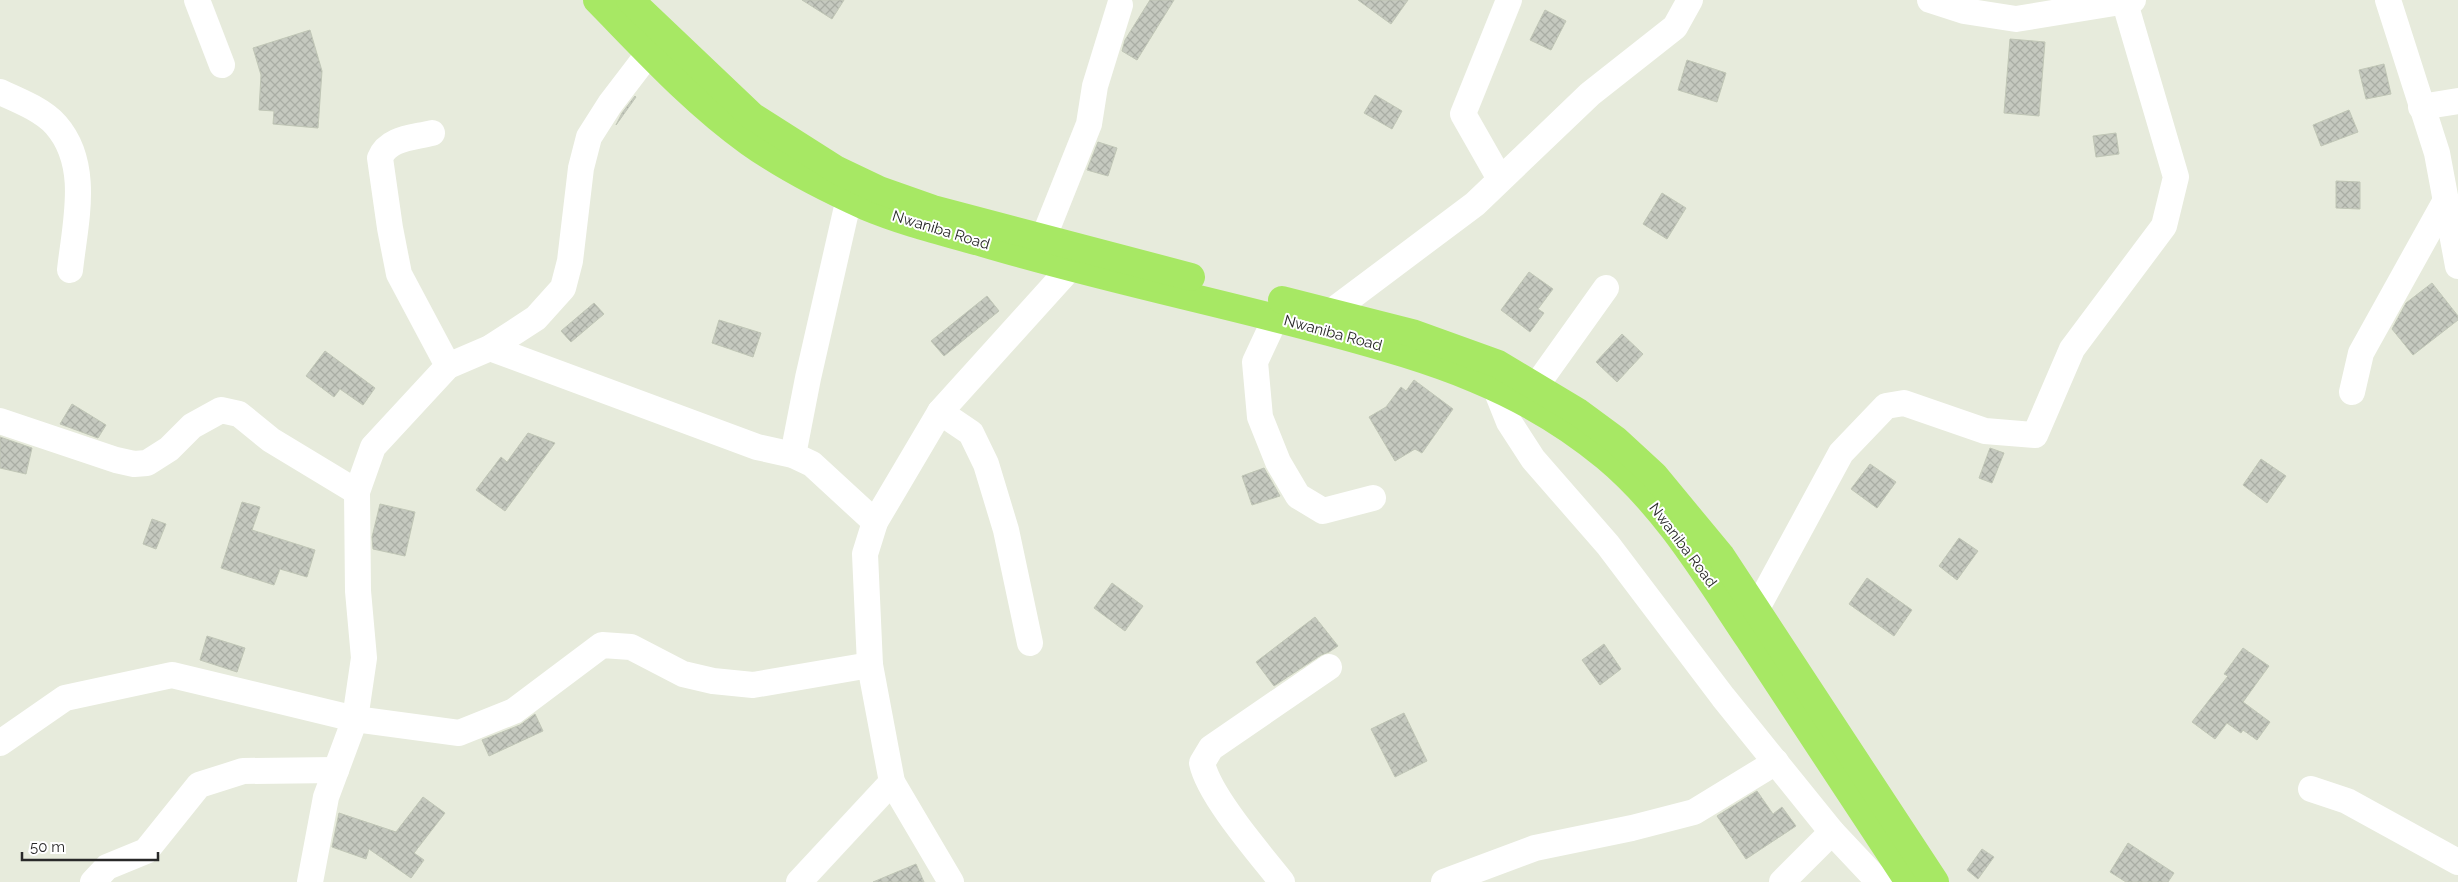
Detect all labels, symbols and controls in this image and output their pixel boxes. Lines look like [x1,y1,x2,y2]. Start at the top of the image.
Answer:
street label: Nwaniba Road [890,207,992,253]
street label: Nwaniba Road [1282,311,1384,355]
street label: Nwaniba Road [1645,499,1721,591]
scale bar [22,830,159,862]
text: 50 m [30,838,65,856]

